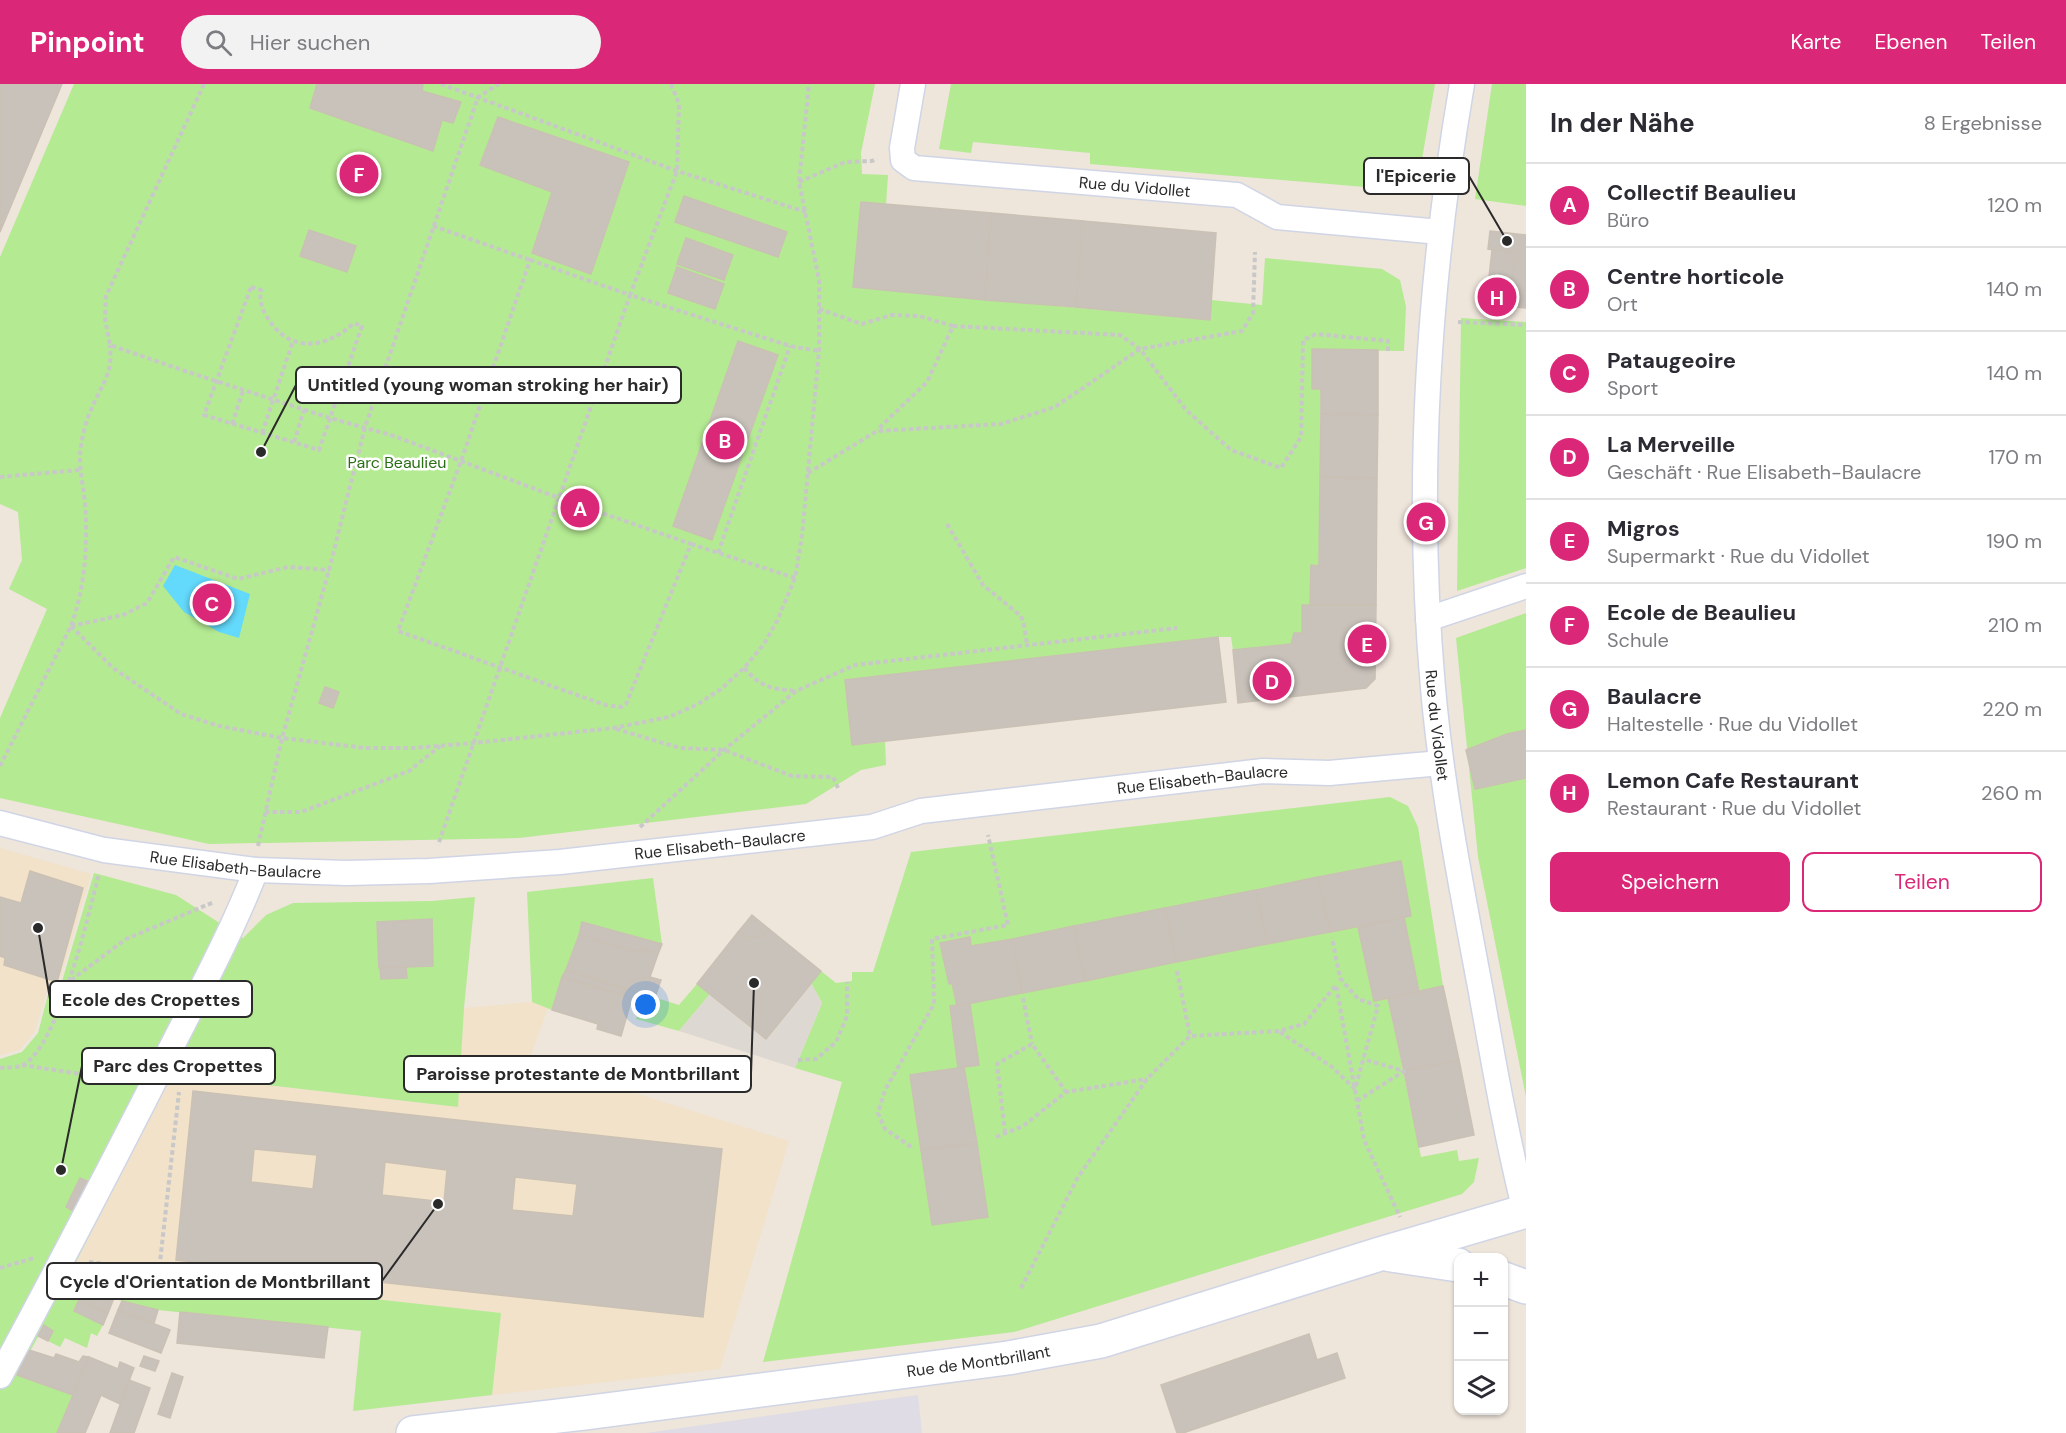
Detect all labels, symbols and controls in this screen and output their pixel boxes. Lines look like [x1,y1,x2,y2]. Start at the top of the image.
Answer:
search box [181,15,601,69]
text: Pinpoint [30,24,145,61]
icon: search [202,26,235,59]
text: Hier suchen [250,28,370,57]
text: Karte [1791,28,1841,56]
text: Ebenen [1874,28,1947,56]
text: Teilen [1980,28,2036,56]
text: In der Nähe [1550,106,1695,140]
text: 8 Ergebnisse [1924,110,2042,136]
pin: F [340,152,378,196]
callout: l'Epicerie [1364,158,1469,194]
text: l'Epicerie [1376,164,1456,188]
street label: Rue du Vidollet [1078,171,1191,202]
text: Collectif Beaulieu [1607,178,1796,207]
text: A [1562,192,1577,218]
text: 120 m [1988,192,2042,218]
text: Büro [1607,207,1649,233]
text: Centre horticole [1607,262,1784,291]
pin: H [1478,274,1516,320]
text: B [1563,276,1576,302]
text: 140 m [1987,276,2042,302]
text: Ort [1607,291,1638,317]
text: Pataugeoire [1607,346,1736,375]
text: C [1562,360,1577,386]
text: 140 m [1987,360,2042,386]
callout: Untitled (young woman stroking her hair) [296,367,681,403]
text: Untitled (young woman stroking her hair) [308,373,668,397]
text: Sport [1607,375,1658,401]
pin: B [706,418,744,462]
text: La Merveille [1607,430,1735,459]
text: D [1562,444,1577,470]
text: 170 m [1989,444,2042,470]
park label: Parc Beaulieu [348,452,446,473]
text: Geschäft · Rue Elisabeth-Baulacre [1607,459,1921,485]
pin: A [560,486,600,530]
pin: G [1406,500,1446,544]
text: Migros [1607,514,1680,543]
text: E [1564,528,1575,554]
text: 190 m [1986,528,2042,554]
text: Supermarkt · Rue du Vidollet [1607,543,1870,569]
pin: C [192,580,232,626]
text: Ecole de Beaulieu [1607,598,1796,627]
text: F [1564,612,1575,638]
text: 210 m [1987,612,2042,638]
pin: E [1348,622,1386,666]
text: Schule [1607,627,1669,653]
pin: D [1252,658,1292,704]
street label: Rue du Vidollet [1421,669,1454,782]
text: Baulacre [1607,682,1702,711]
text: G [1562,696,1577,722]
text: 220 m [1982,696,2042,722]
text: Haltestelle · Rue du Vidollet [1607,711,1858,737]
street label: Rue Elisabeth-Baulacre [1116,760,1288,799]
text: Lemon Cafe Restaurant [1607,766,1859,795]
text: H [1562,780,1577,806]
text: 260 m [1981,780,2042,806]
text: Restaurant · Rue du Vidollet [1607,795,1861,821]
street label: Rue Elisabeth-Baulacre [633,824,806,864]
street label: Rue Elisabeth-Baulacre [149,846,322,883]
button: Speichern [1550,852,1790,912]
button: Teilen [1802,852,2042,912]
callout: Ecole des Cropettes [50,981,252,1017]
text: Ecole des Cropettes [62,988,240,1012]
your location [631,990,660,1019]
callout: Parc des Cropettes [82,1048,275,1084]
text: Parc des Cropettes [93,1054,263,1078]
callout: Paroisse protestante de Montbrillant [404,1056,751,1092]
text: Paroisse protestante de Montbrillant [416,1062,740,1086]
map controls [1454,1253,1508,1415]
button: + [1454,1253,1508,1307]
callout: Cycle d'Orientation de Montbrillant [47,1263,382,1299]
text: Cycle d'Orientation de Montbrillant [60,1270,370,1294]
button: − [1454,1307,1508,1361]
street label: Rue de Montbrillant [905,1340,1052,1382]
button: layers [1454,1361,1508,1415]

